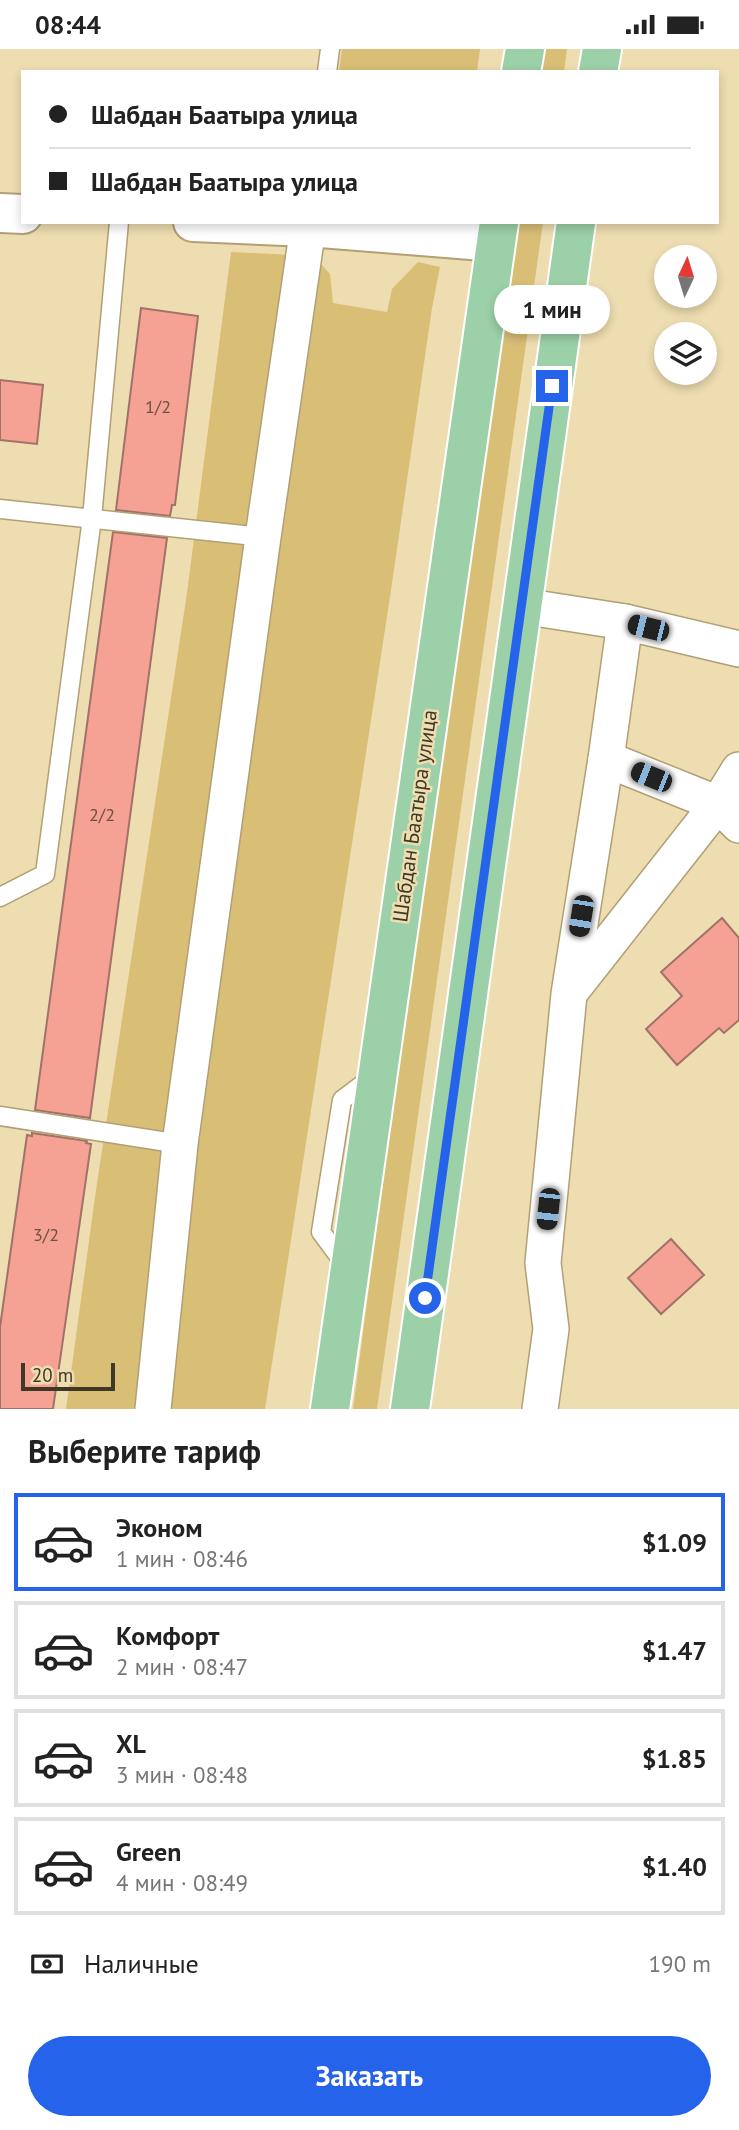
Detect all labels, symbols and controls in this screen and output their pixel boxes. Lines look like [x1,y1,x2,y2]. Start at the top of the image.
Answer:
text: 08:44 [35,8,101,41]
text: Шабдан Баатыра улица [91,98,358,131]
text: Шабдан Баатыра улица [91,165,358,198]
north arrow [654,245,718,308]
map controls [654,245,717,385]
callout: 1 мин [494,285,610,333]
text: 1 мин [522,295,582,324]
button: layers [654,322,717,385]
route end [536,370,568,402]
house number: 1/2 [145,395,171,418]
car [626,613,671,643]
street label: Шабдан Баатыра улица [386,708,443,924]
car [628,759,675,795]
house number: 2/2 [89,803,115,826]
car [568,894,595,938]
car [536,1187,561,1231]
house number: 3/2 [33,1223,59,1246]
route start [409,1282,441,1314]
scale bar [21,1360,116,1392]
text: 20 m [32,1363,73,1387]
text: Выберите тариф [28,1430,261,1472]
icon: car [32,1511,95,1574]
text: Эконом [116,1511,203,1544]
text: $1.09 [642,1526,707,1559]
text: 1 мин · 08:46 [116,1544,248,1573]
icon: car [32,1619,95,1682]
text: Комфорт [116,1619,219,1652]
text: $1.47 [642,1634,707,1667]
text: 2 мин · 08:47 [116,1652,248,1681]
icon: car [32,1727,95,1790]
text: XL [116,1727,146,1760]
text: $1.85 [642,1742,707,1775]
text: 3 мин · 08:48 [116,1760,248,1789]
icon: car [32,1835,95,1898]
text: Green [116,1835,181,1868]
text: $1.40 [642,1850,707,1883]
text: 4 мин · 08:49 [116,1868,248,1897]
icon: cash [28,1945,66,1983]
text: Наличные [84,1947,199,1980]
text: 190 m [649,1949,711,1978]
button: Заказать [28,2036,711,2116]

